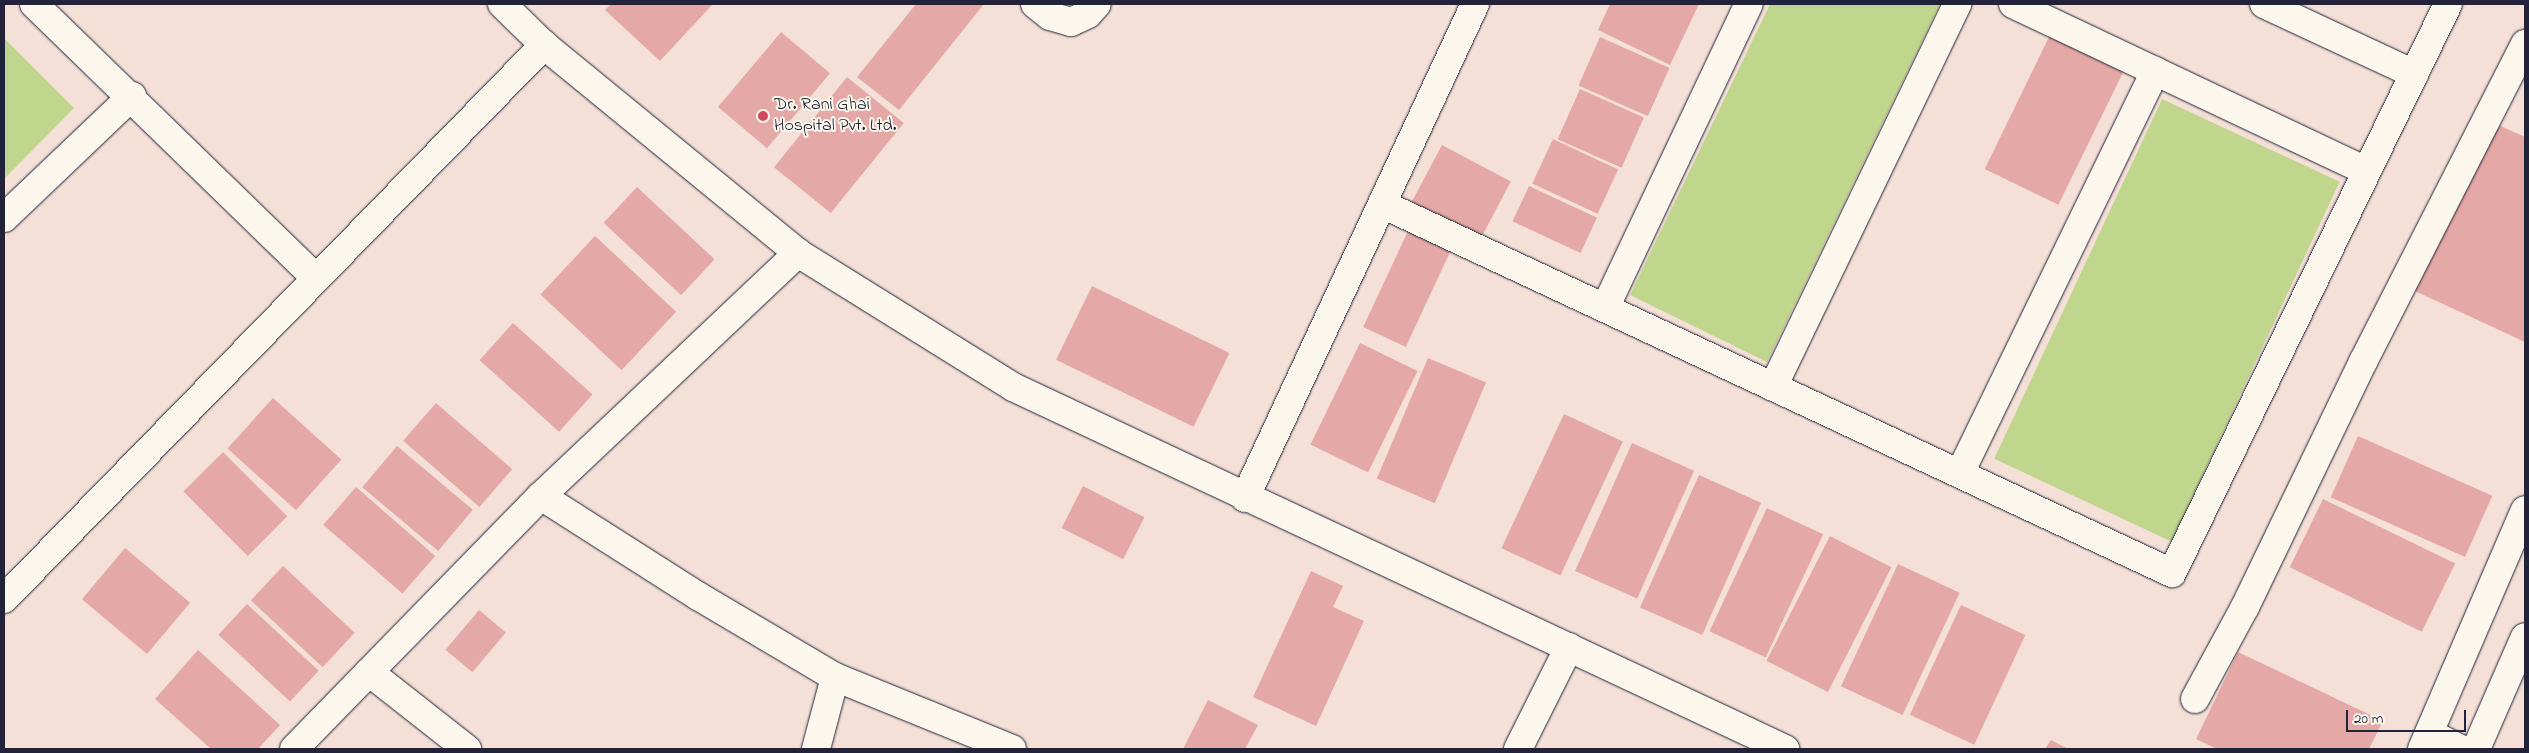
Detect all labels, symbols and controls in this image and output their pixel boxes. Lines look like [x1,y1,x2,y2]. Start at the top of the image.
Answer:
place label: Dr. Rani Ghai Hospital Pvt. Ltd. [774,95,896,138]
marker: Dr. Rani Ghai Hospital Pvt. Ltd. [756,109,770,123]
scale bar [2349,700,2469,732]
text: 20 m [2354,708,2383,730]

